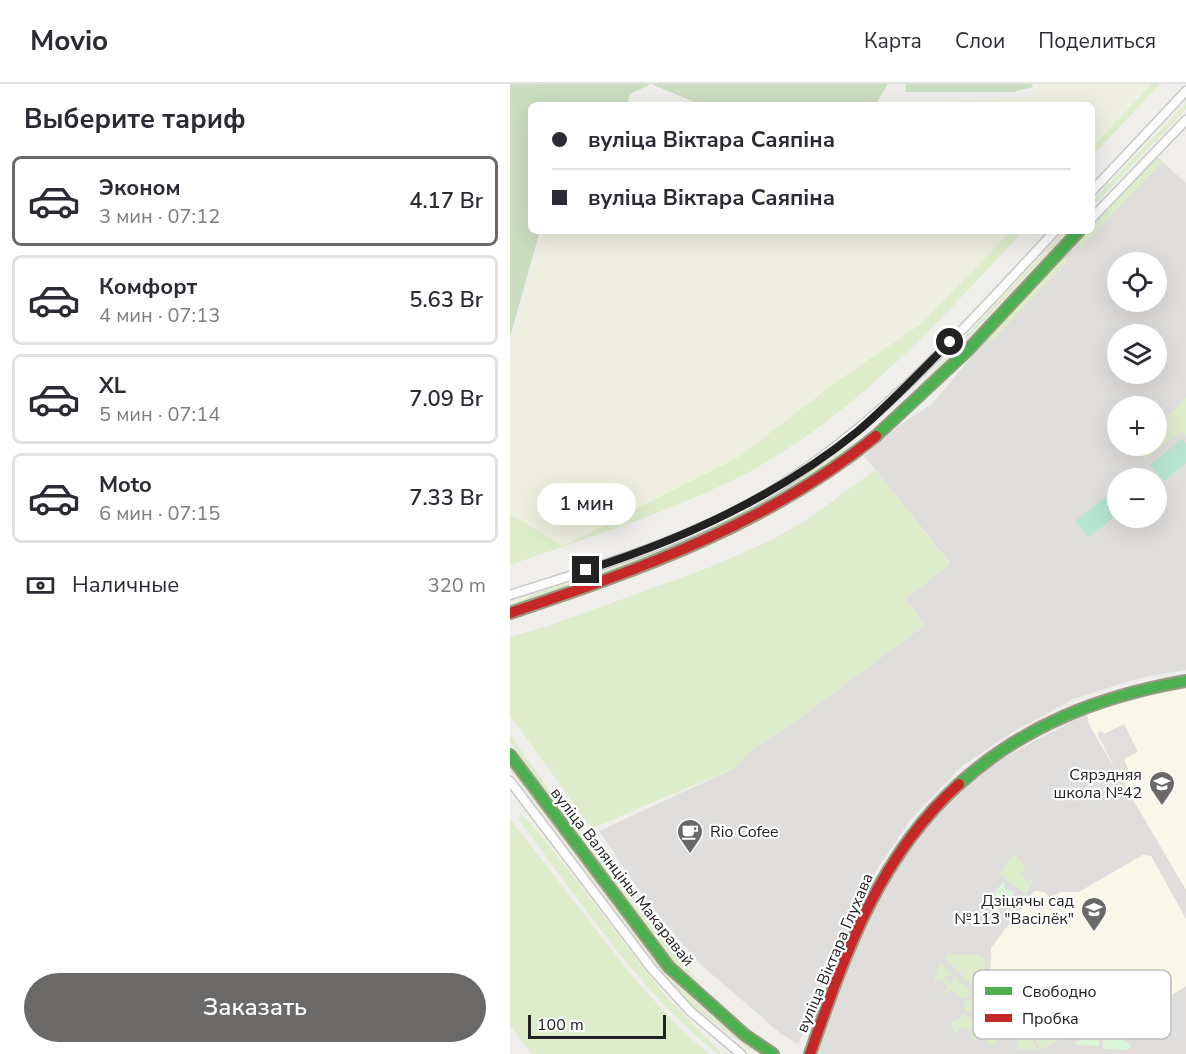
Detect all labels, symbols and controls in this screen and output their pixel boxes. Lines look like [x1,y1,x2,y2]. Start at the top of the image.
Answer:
text: Movio [30,22,108,60]
text: Карта [864,27,922,55]
text: Слои [955,27,1005,55]
text: Поделиться [1038,27,1156,55]
text: Выберите тариф [24,101,246,138]
text: вуліца Віктара Саяпіна [588,125,835,155]
text: Эконом [99,173,181,203]
icon: car [27,174,81,228]
text: вуліца Віктара Саяпіна [588,183,835,213]
text: 4.17 Br [409,186,483,216]
text: 3 мин · 07:12 [99,203,220,230]
map controls [1107,252,1167,528]
button: locate [1107,252,1167,312]
text: Комфорт [99,272,197,302]
icon: car [27,273,81,327]
text: 5.63 Br [409,285,483,315]
text: 4 мин · 07:13 [99,302,220,329]
button: layers [1107,324,1167,384]
route start [936,328,963,355]
text: XL [99,371,126,401]
icon: car [27,372,81,426]
text: 7.09 Br [409,384,483,414]
button: + [1107,396,1167,456]
text: 5 мин · 07:14 [99,401,220,428]
button: − [1107,468,1167,528]
text: Moto [99,470,152,500]
icon: car [27,471,81,525]
text: 7.33 Br [409,483,483,513]
callout: 1 мин [536,483,635,525]
text: 1 мин [559,490,614,517]
text: 6 мин · 07:15 [99,500,220,527]
route end [572,556,599,583]
icon: cash [24,569,57,602]
text: Наличные [72,570,179,600]
text: 320 m [428,572,486,599]
place label: Сярэдняя школа №42 [1054,764,1142,804]
school or university icon: Сярэдняя школа №42 [1147,769,1177,807]
street label: вуліца Валянціны Макаравай [545,783,699,971]
cafe icon: Rio Cofee [675,817,705,855]
place label: Rio Cofee [710,821,779,843]
street label: вуліца Віктара Глухава [791,870,879,1036]
place label: Дзіцячы сад №113 "Васілёк" [954,890,1075,930]
school or university icon: Дзіцячы сад №113 "Васілёк" [1079,895,1109,933]
legend [973,970,1171,1039]
button: Заказать [24,973,486,1042]
text: Свободно [1022,981,1097,1003]
text: Пробка [1022,1008,1079,1030]
scale bar [528,1012,666,1040]
text: 100 m [537,1014,584,1036]

